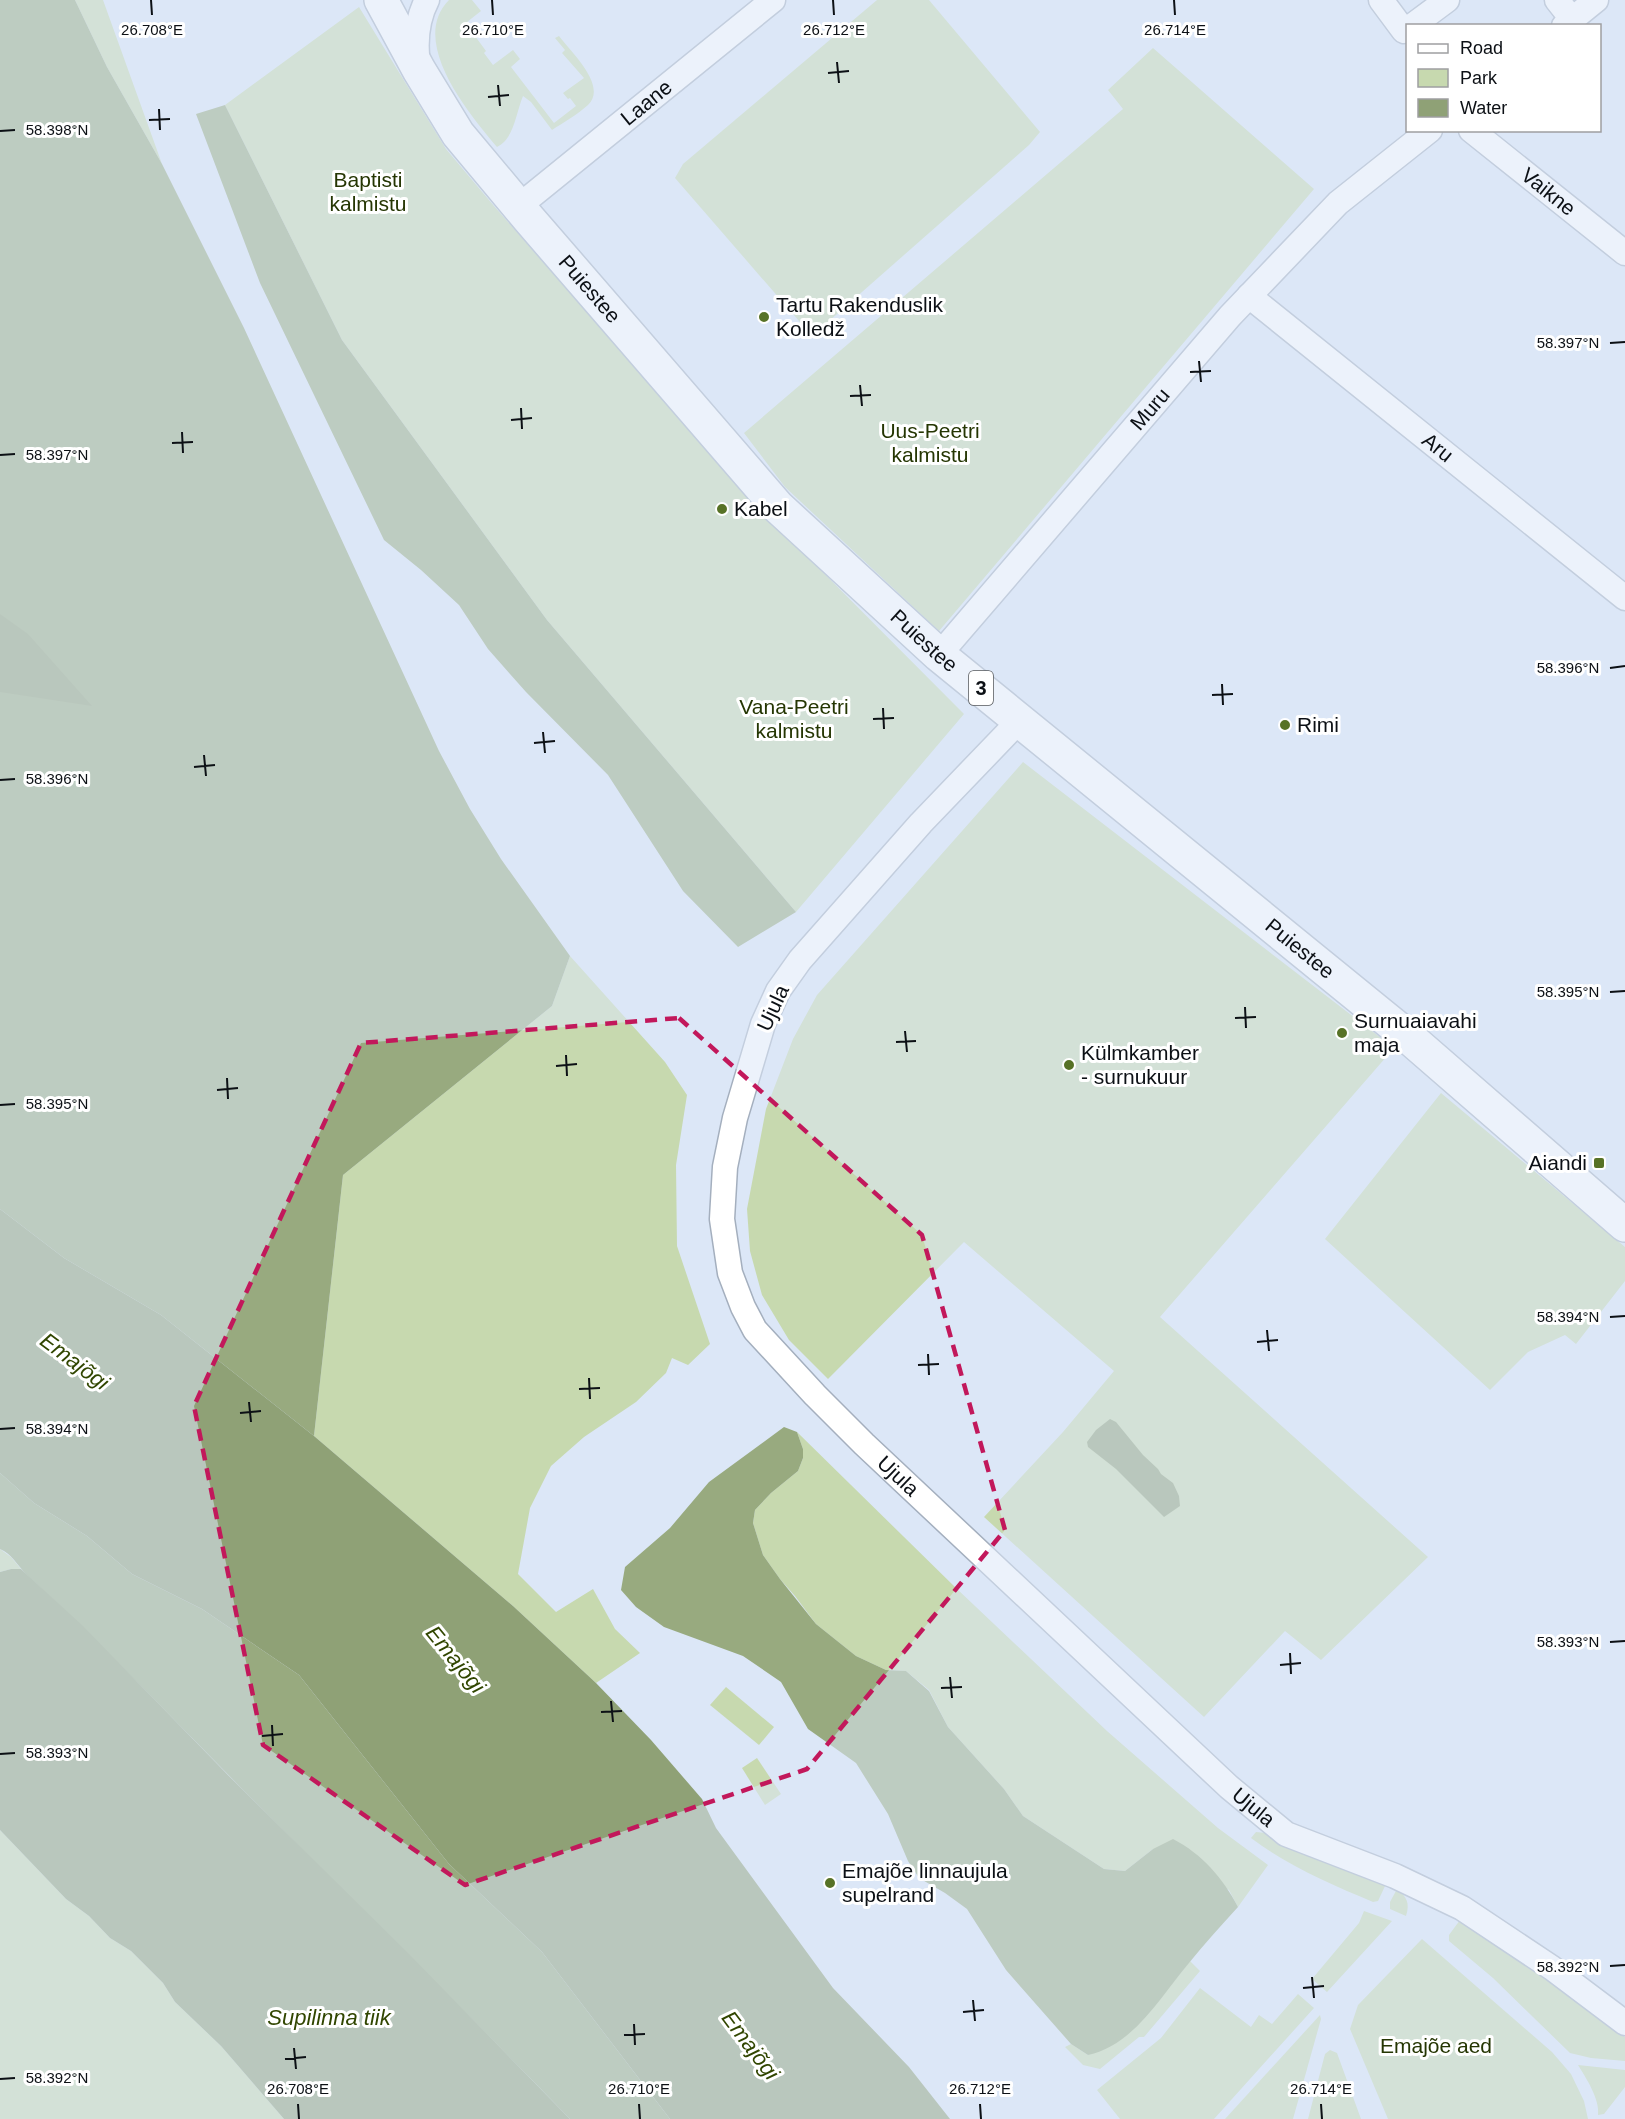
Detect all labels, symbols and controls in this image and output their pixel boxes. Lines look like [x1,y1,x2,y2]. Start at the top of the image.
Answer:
text: 26.708°E [121,21,183,38]
text: 26.710°E [462,21,524,38]
text: 26.712°E [803,21,865,38]
text: 26.714°E [1144,21,1206,38]
legend [1406,24,1601,132]
text: Road [1460,38,1503,58]
text: Park [1460,68,1498,88]
street label: Laane [616,75,676,130]
text: Water [1460,98,1507,118]
text: 58.398°N [26,121,88,138]
street label: Vaikne [1517,163,1580,220]
park label: Baptisti kalmistu [329,168,407,215]
street label: Puiestee [555,250,625,327]
place label: Tartu Rakenduslik Kolledž [776,293,943,340]
marker: Tartu Rakenduslik Kolledž [757,310,771,324]
text: 58.397°N [1537,334,1599,351]
street label: Muru [1125,383,1174,434]
park label: Uus-Peetri kalmistu [880,419,980,466]
street label: Aru [1418,428,1458,466]
text: 58.397°N [26,446,88,463]
place label: Kabel [734,497,788,520]
marker: Kabel [715,502,729,516]
street label: Puiestee [886,604,962,676]
text: 58.396°N [1537,659,1599,676]
road number: 3 [969,671,993,705]
park label: Vana-Peetri kalmistu [739,695,849,742]
place label: Rimi [1297,713,1339,736]
marker: Rimi [1278,718,1292,732]
text: 58.396°N [26,770,88,787]
street label: Puiestee [1261,914,1339,983]
street label: Ujula [752,981,793,1034]
text: 58.395°N [1537,983,1599,1000]
place label: Surnuaiavahi maja [1354,1009,1477,1056]
marker: Surnuaiavahi maja [1335,1026,1349,1040]
place label: Külmkamber - surnukuur [1081,1041,1199,1088]
marker: Külmkamber - surnukuur [1062,1058,1076,1072]
text: 58.395°N [26,1095,88,1112]
place label: Aiandi [1529,1151,1587,1174]
marker: Aiandi [1592,1156,1606,1170]
text: 58.394°N [1537,1308,1599,1325]
water label: Emajõgi [35,1327,115,1396]
text: 58.394°N [26,1420,88,1437]
street label: Ujula [873,1451,924,1501]
water label: Emajõgi [421,1621,491,1699]
text: 58.393°N [1537,1633,1599,1650]
text: 58.393°N [26,1744,88,1761]
street label: Ujula [1228,1783,1280,1831]
place label: Emajõe linnaujula supelrand [842,1859,1008,1906]
marker: Emajõe linnaujula supelrand [823,1876,837,1890]
text: 58.392°N [1537,1958,1599,1975]
water label: Supilinna tiik [267,2005,392,2030]
water label: Emajõgi [717,2006,785,2085]
park label: Emajõe aed [1380,2034,1492,2057]
text: 58.392°N [26,2069,88,2086]
text: 26.708°E [267,2080,329,2097]
text: 26.710°E [608,2080,670,2097]
text: 26.712°E [949,2080,1011,2097]
text: 26.714°E [1290,2080,1352,2097]

